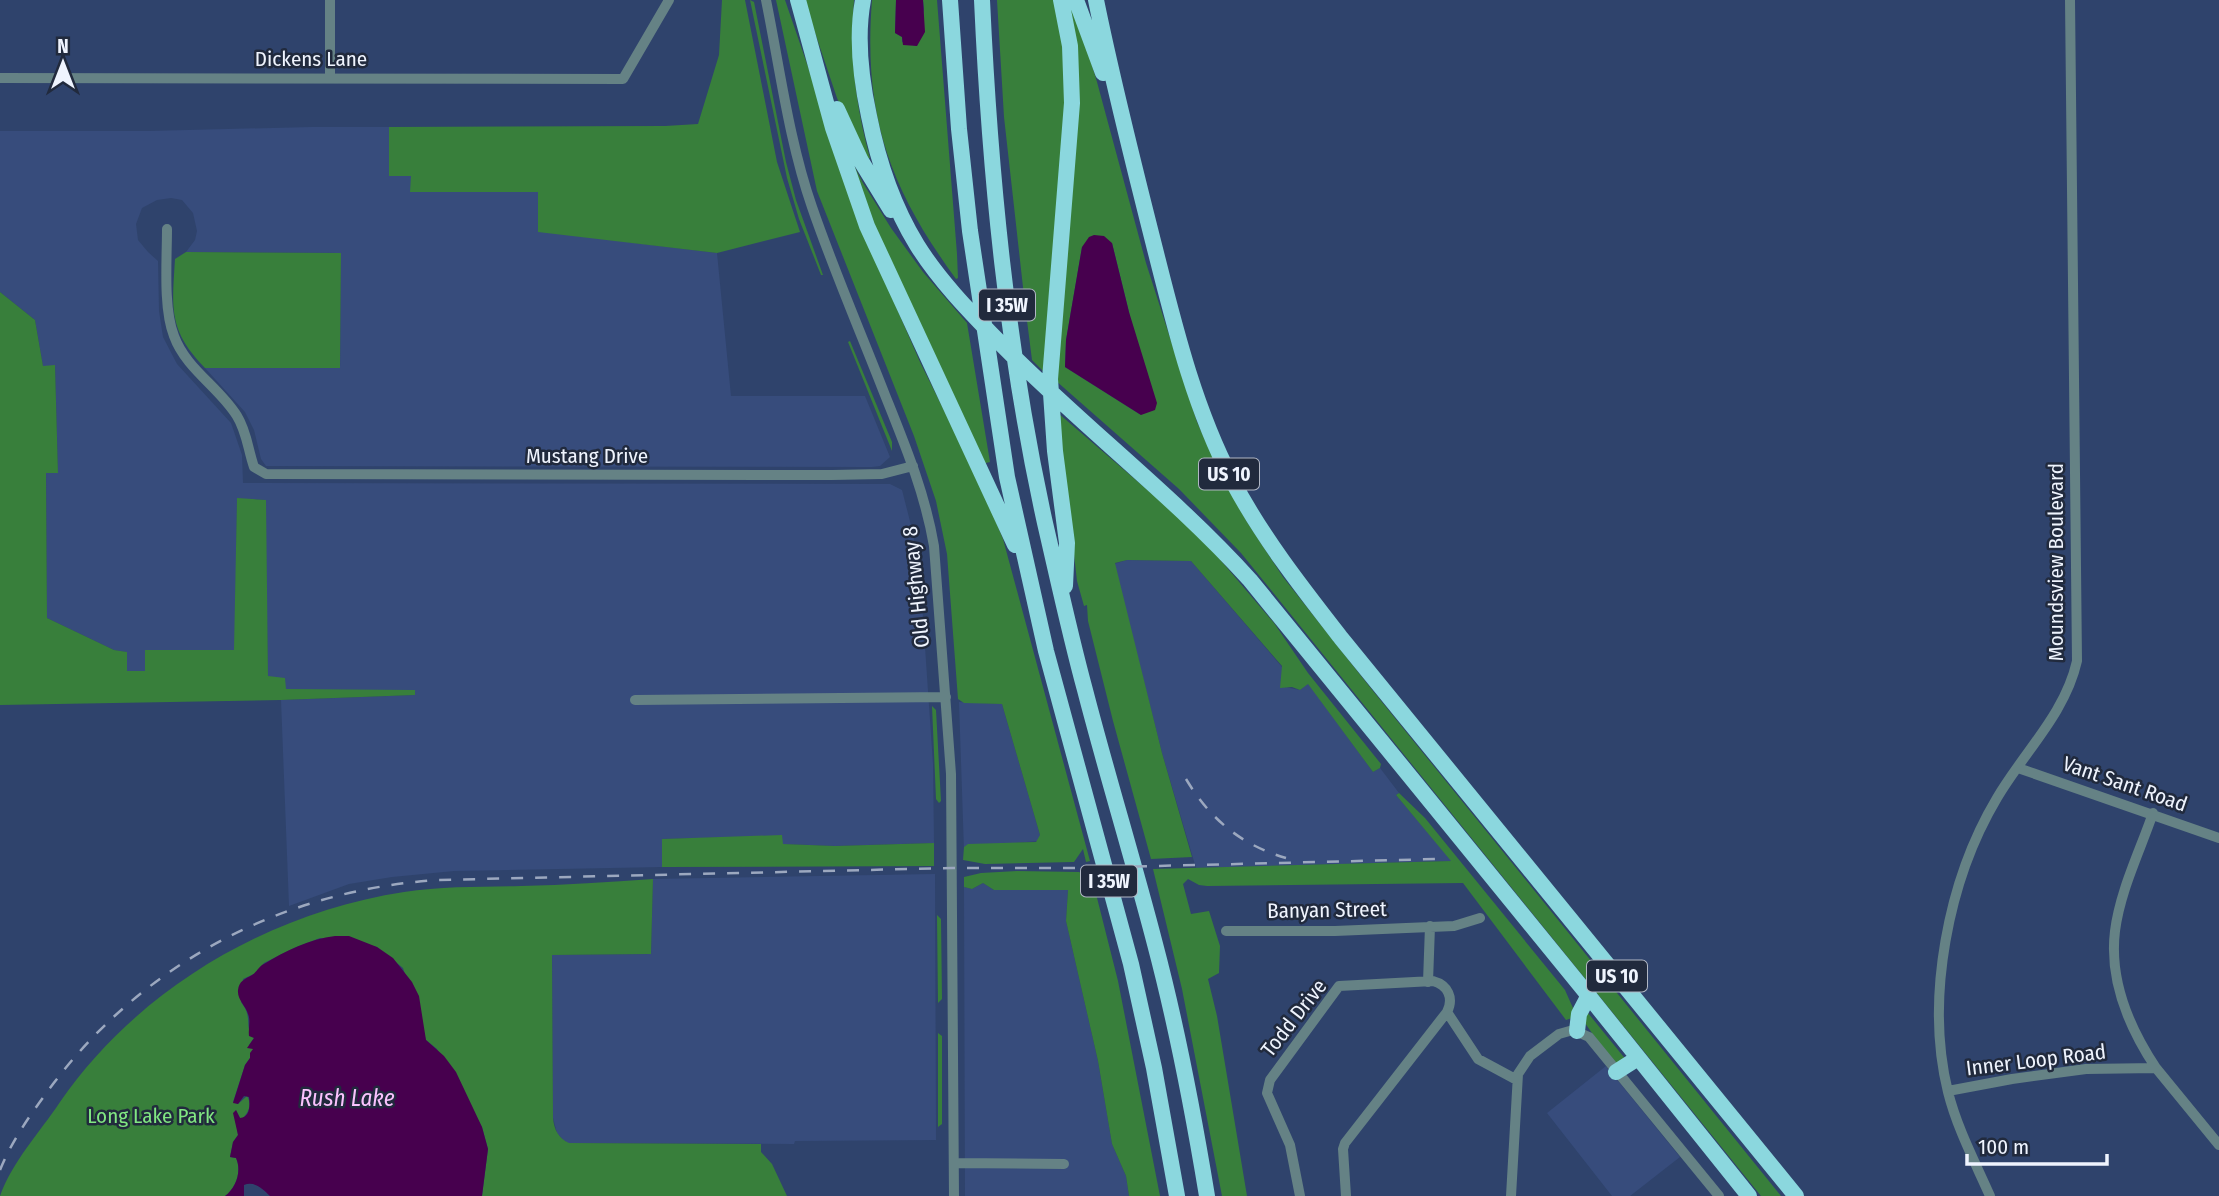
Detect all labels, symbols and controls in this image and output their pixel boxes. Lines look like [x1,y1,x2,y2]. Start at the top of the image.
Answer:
north arrow [28,28,98,98]
text: N [57,35,69,58]
street label: Dickens Lane [255,46,367,72]
road number: I 35W [979,290,1035,320]
street label: Mustang Drive [526,443,648,469]
road number: US 10 [1199,458,1259,489]
street label: Moundsview Boulevard [2043,463,2069,661]
street label: Old Highway 8 [897,525,935,649]
street label: Vant Sant Road [2059,751,2191,817]
road number: I 35W [1081,866,1137,897]
street label: Banyan Street [1267,896,1387,924]
road number: US 10 [1587,960,1647,992]
street label: Todd Drive [1256,974,1332,1062]
street label: Inner Loop Road [1965,1039,2107,1081]
water label: Rush Lake [299,1084,395,1112]
park label: Long Lake Park [87,1103,215,1129]
scale bar [1967,1122,2107,1166]
text: 100 m [1978,1134,2029,1160]

